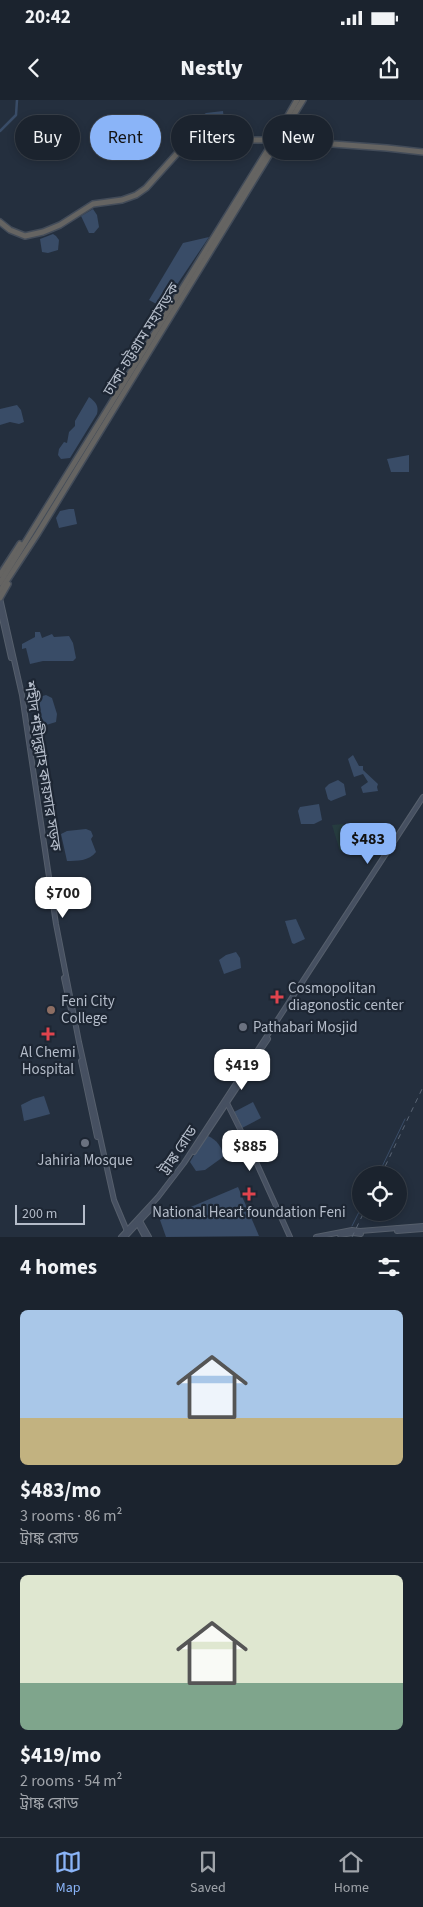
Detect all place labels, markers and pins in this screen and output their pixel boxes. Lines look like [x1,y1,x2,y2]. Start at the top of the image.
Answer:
pin: $483 [338,822,398,865]
pin: $700 [33,876,93,919]
place label: Cosmopolitan diagonostic center [288,978,404,1016]
marker: Cosmopolitan diagonostic center [270,990,284,1004]
place label: Feni City College [61,991,115,1029]
marker: Feni City College [45,1004,57,1016]
place label: Pathabari Mosjid [253,1017,358,1038]
marker: Pathabari Mosjid [237,1021,249,1033]
marker: Al Chemi Hospital [41,1027,55,1041]
place label: Al Chemi Hospital [20,1042,76,1080]
pin: $419 [212,1048,272,1091]
pin: $885 [220,1130,280,1172]
marker: Jahiria Mosque [79,1137,91,1149]
place label: Jahiria Mosque [37,1150,133,1171]
marker: National Heart foundation Feni [242,1187,256,1201]
place label: National Heart foundation Feni [152,1202,346,1223]

